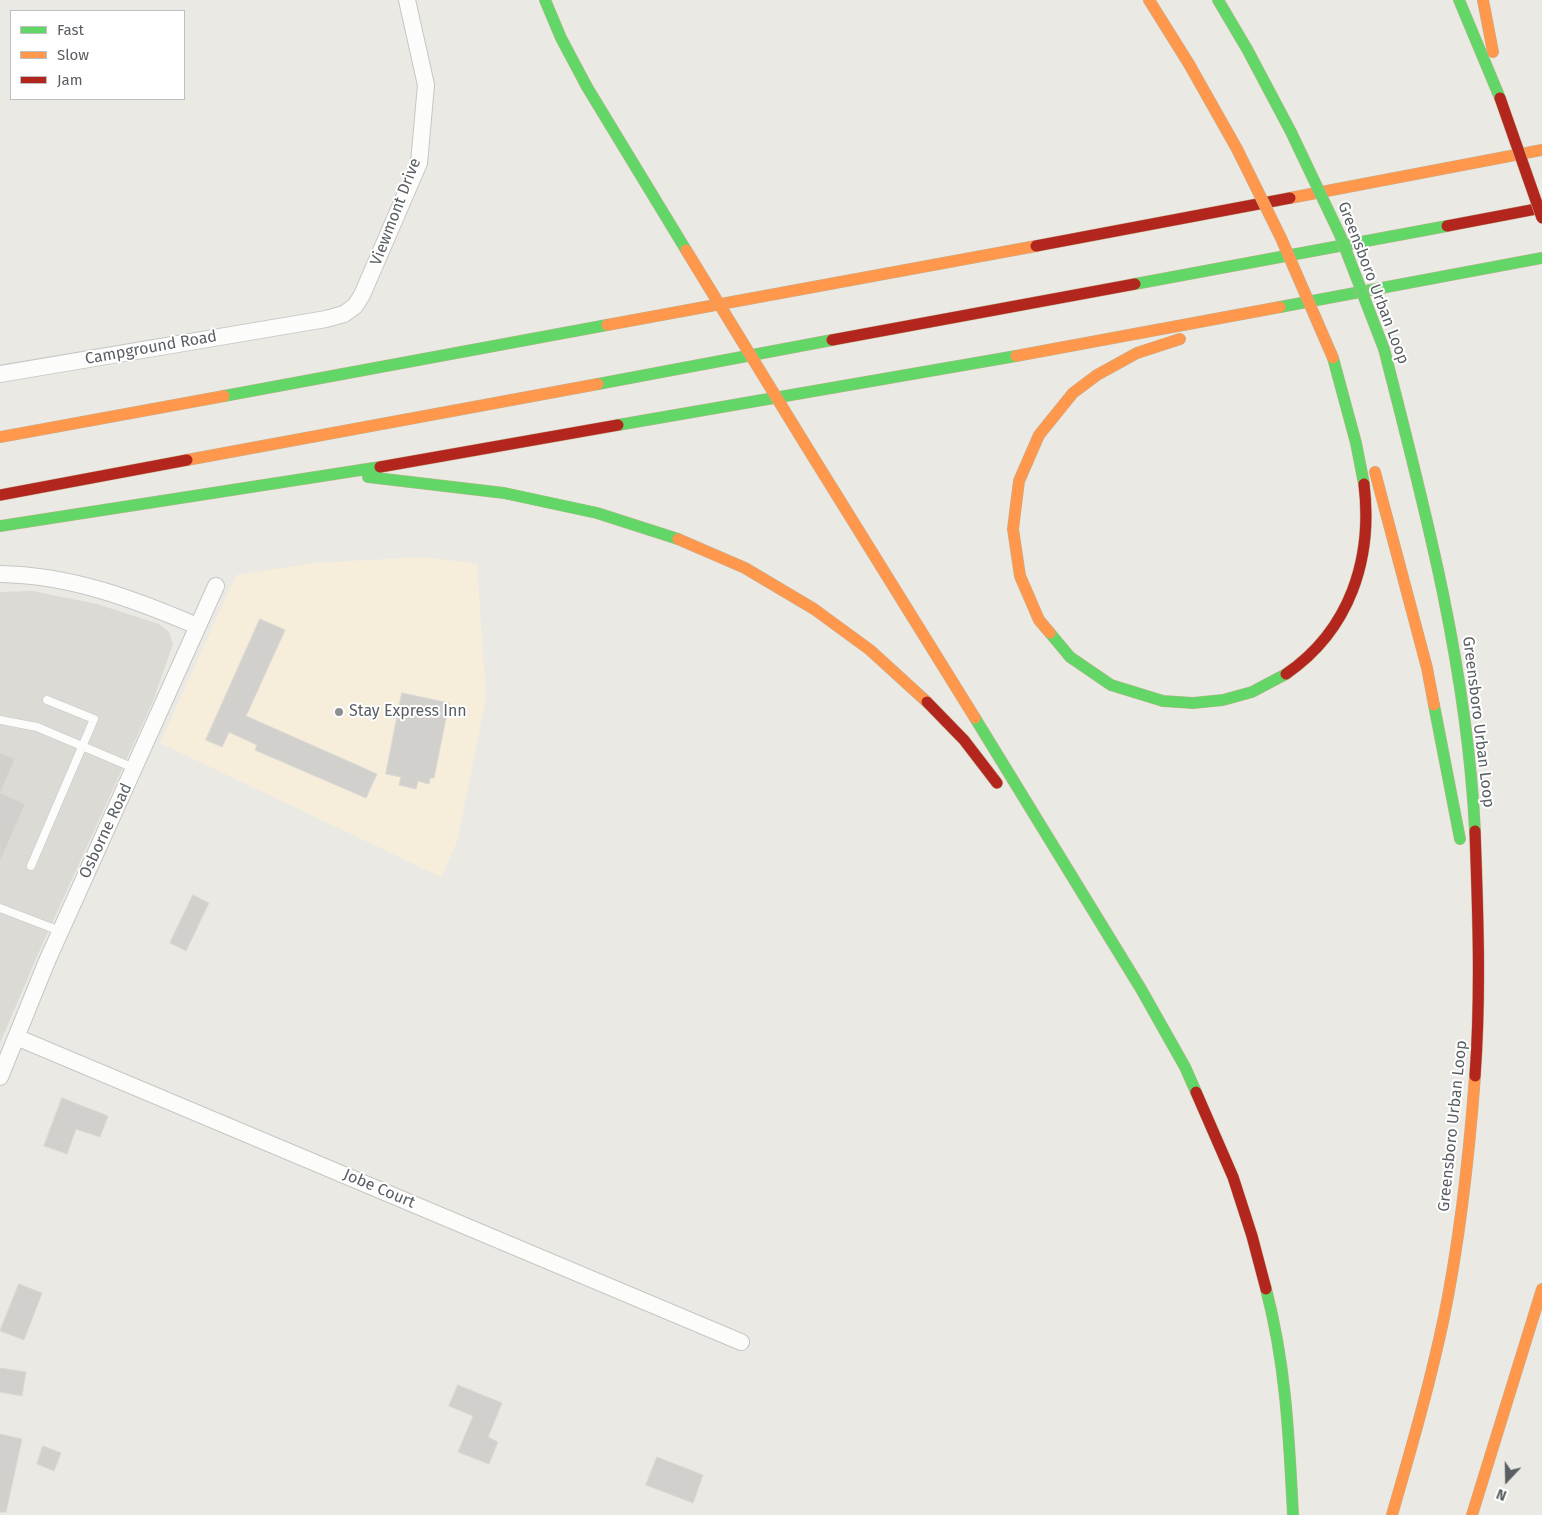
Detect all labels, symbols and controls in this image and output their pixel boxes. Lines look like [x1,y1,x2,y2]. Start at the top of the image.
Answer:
legend [10,10,185,100]
text: Fast [57,21,84,39]
text: Slow [57,46,89,64]
text: Jam [57,71,83,89]
street label: Viewmont Drive [367,156,425,268]
street label: Greensboro Urban Loop [1333,199,1413,367]
street label: Campground Road [84,327,218,369]
street label: Greensboro Urban Loop [1458,635,1498,809]
place label: Stay Express Inn [349,702,467,722]
marker: Stay Express Inn [333,706,345,718]
street label: Osborne Road [76,780,136,882]
street label: Greensboro Urban Loop [1434,1039,1472,1213]
street label: Jobe Court [340,1165,418,1213]
north arrow [1482,1455,1532,1505]
text: N [1494,1485,1509,1504]

